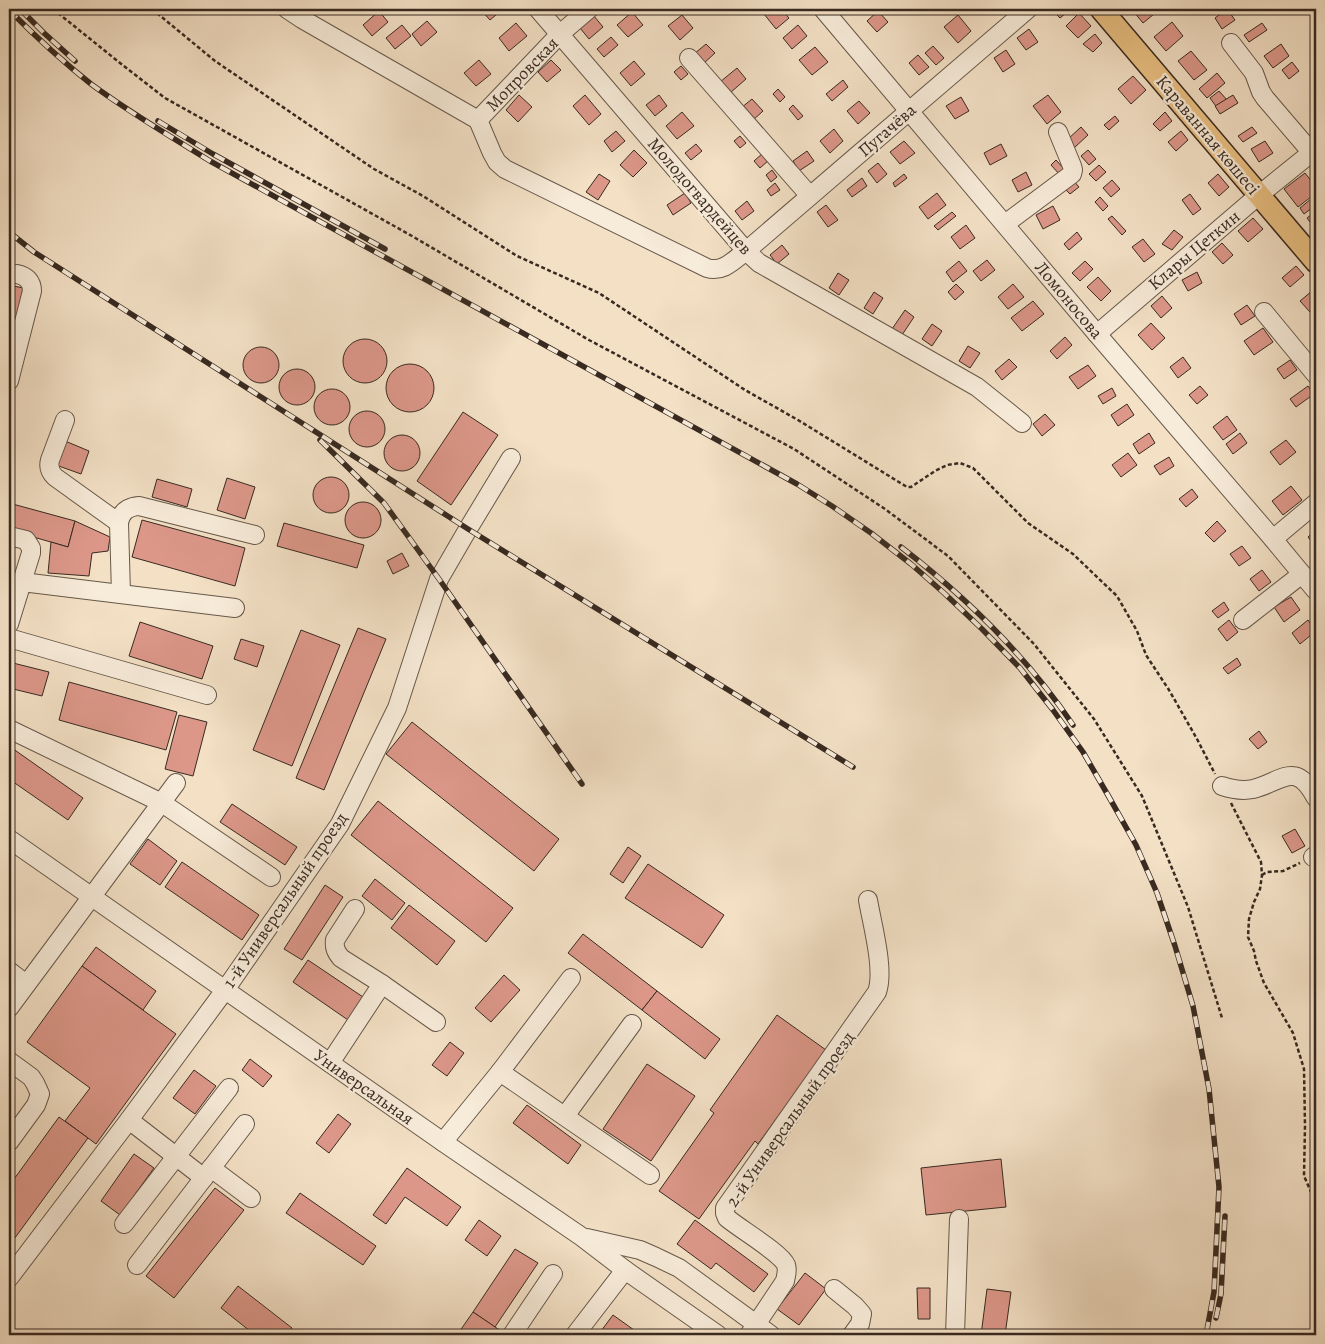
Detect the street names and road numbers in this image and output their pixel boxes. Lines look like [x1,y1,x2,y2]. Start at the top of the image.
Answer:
street label: Мопровская [480,31,564,117]
street label: Караванная көшесі [1151,70,1265,200]
street label: Пугачёва [853,98,922,162]
street label: Молодогвардейцев [642,132,758,260]
street label: Клары Цеткин [1143,204,1245,296]
street label: Ломоносова [1029,256,1109,345]
street label: 1-й Универсальный проезд [217,807,353,992]
street label: 2-й Универсальный проезд [720,1026,860,1212]
street label: Универсальная [309,1044,419,1130]

